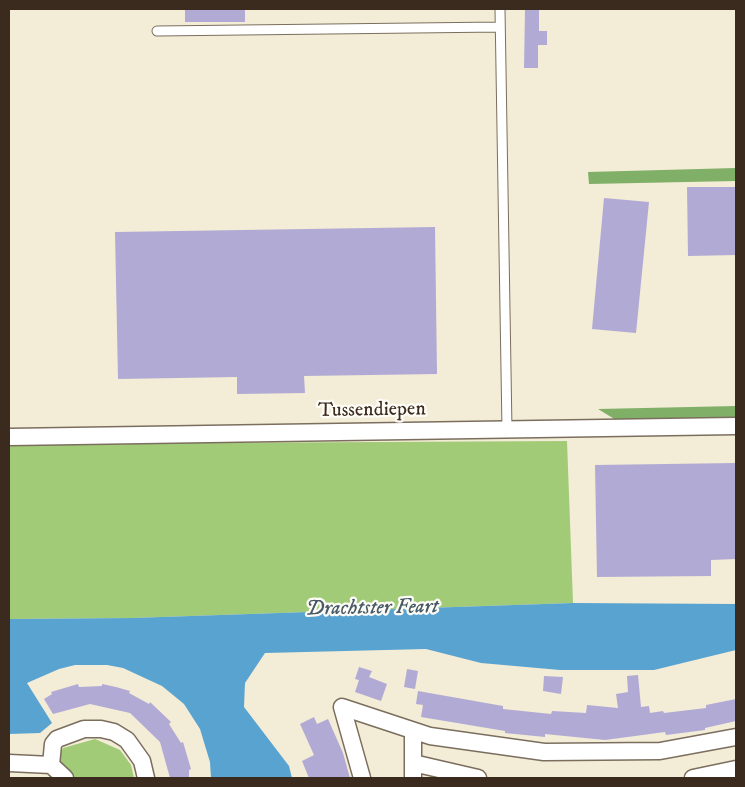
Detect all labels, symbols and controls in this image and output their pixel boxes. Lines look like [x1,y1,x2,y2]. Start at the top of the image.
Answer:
street label: Tussendiepen [318,398,426,424]
water label: Drachtster Feart [305,595,439,623]

